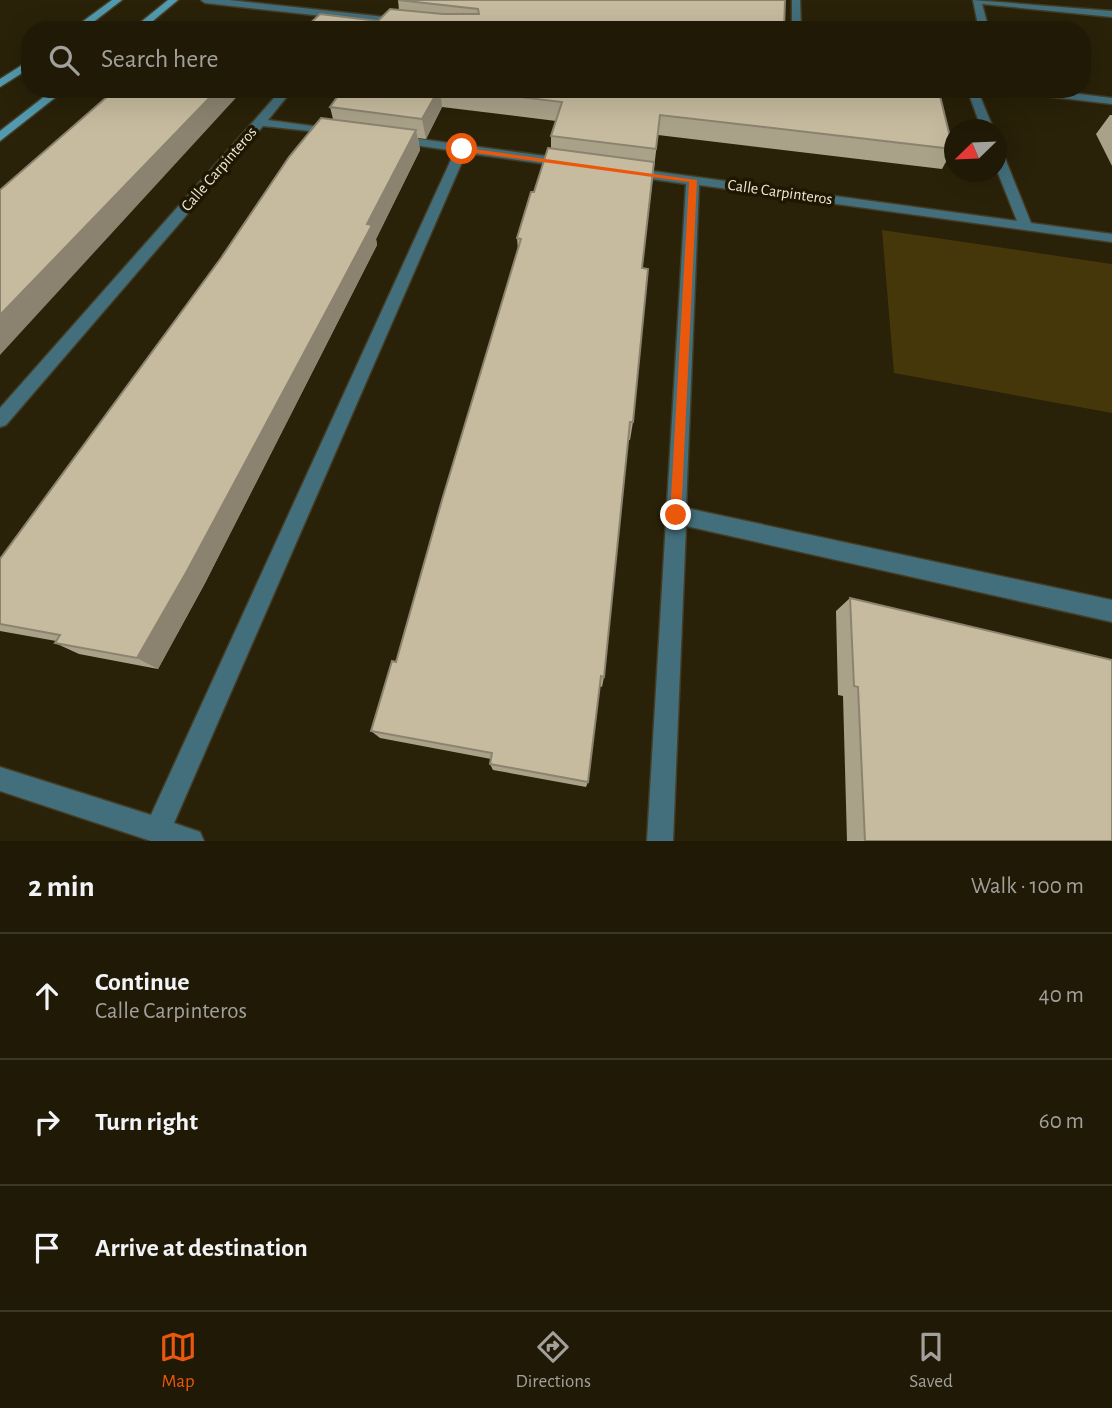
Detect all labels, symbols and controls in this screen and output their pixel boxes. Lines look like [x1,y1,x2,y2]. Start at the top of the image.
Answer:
search box [21,21,1091,98]
icon: search [45,41,83,79]
text: Search here [101,46,219,72]
north arrow [944,119,1007,182]
street label: Calle Carpinteros [178,124,260,214]
route start [446,133,477,164]
street label: Calle Carpinteros [726,177,834,207]
route end [660,499,691,530]
text: 2 min [28,872,95,902]
text: Walk · 100 m [971,875,1084,898]
text: Continue [95,969,190,995]
icon: ahead [28,977,66,1015]
text: 40 m [1039,984,1084,1007]
text: Calle Carpinteros [95,1000,247,1023]
icon: right [28,1103,66,1141]
text: Turn right [95,1109,198,1135]
text: 60 m [1039,1110,1084,1133]
icon: arrive [28,1229,66,1267]
text: Arrive at destination [95,1235,308,1261]
tab: Map [159,1328,197,1393]
tab: Directions [515,1328,591,1393]
tab: Saved [909,1328,953,1393]

